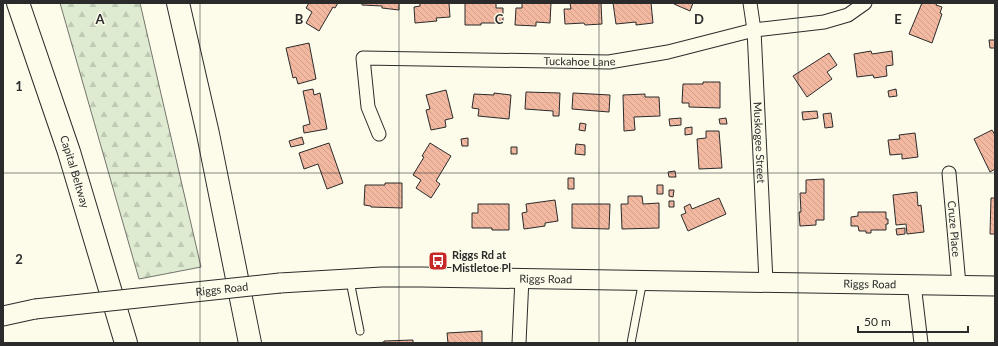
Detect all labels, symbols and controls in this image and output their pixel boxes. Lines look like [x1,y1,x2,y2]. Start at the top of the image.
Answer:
text: A [94,11,105,27]
text: B [295,11,304,27]
text: C [495,11,504,27]
text: D [694,11,704,27]
text: E [894,11,902,27]
street label: Tuckahoe Lane [544,54,617,68]
text: 1 [15,78,23,94]
street label: Muskogee Street [751,101,768,184]
street label: Capital Beltway [58,133,92,210]
street label: Cruze Place [945,200,963,258]
place label: Riggs Rd at Mistletoe Pl [452,248,511,274]
bus stop icon: Riggs Rd at Mistletoe Pl [427,250,449,272]
text: 2 [15,251,23,267]
street label: Riggs Road [519,272,572,285]
street label: Riggs Road [843,277,896,290]
street label: Riggs Road [195,279,249,298]
scale bar [858,308,968,334]
text: 50 m [864,314,891,329]

